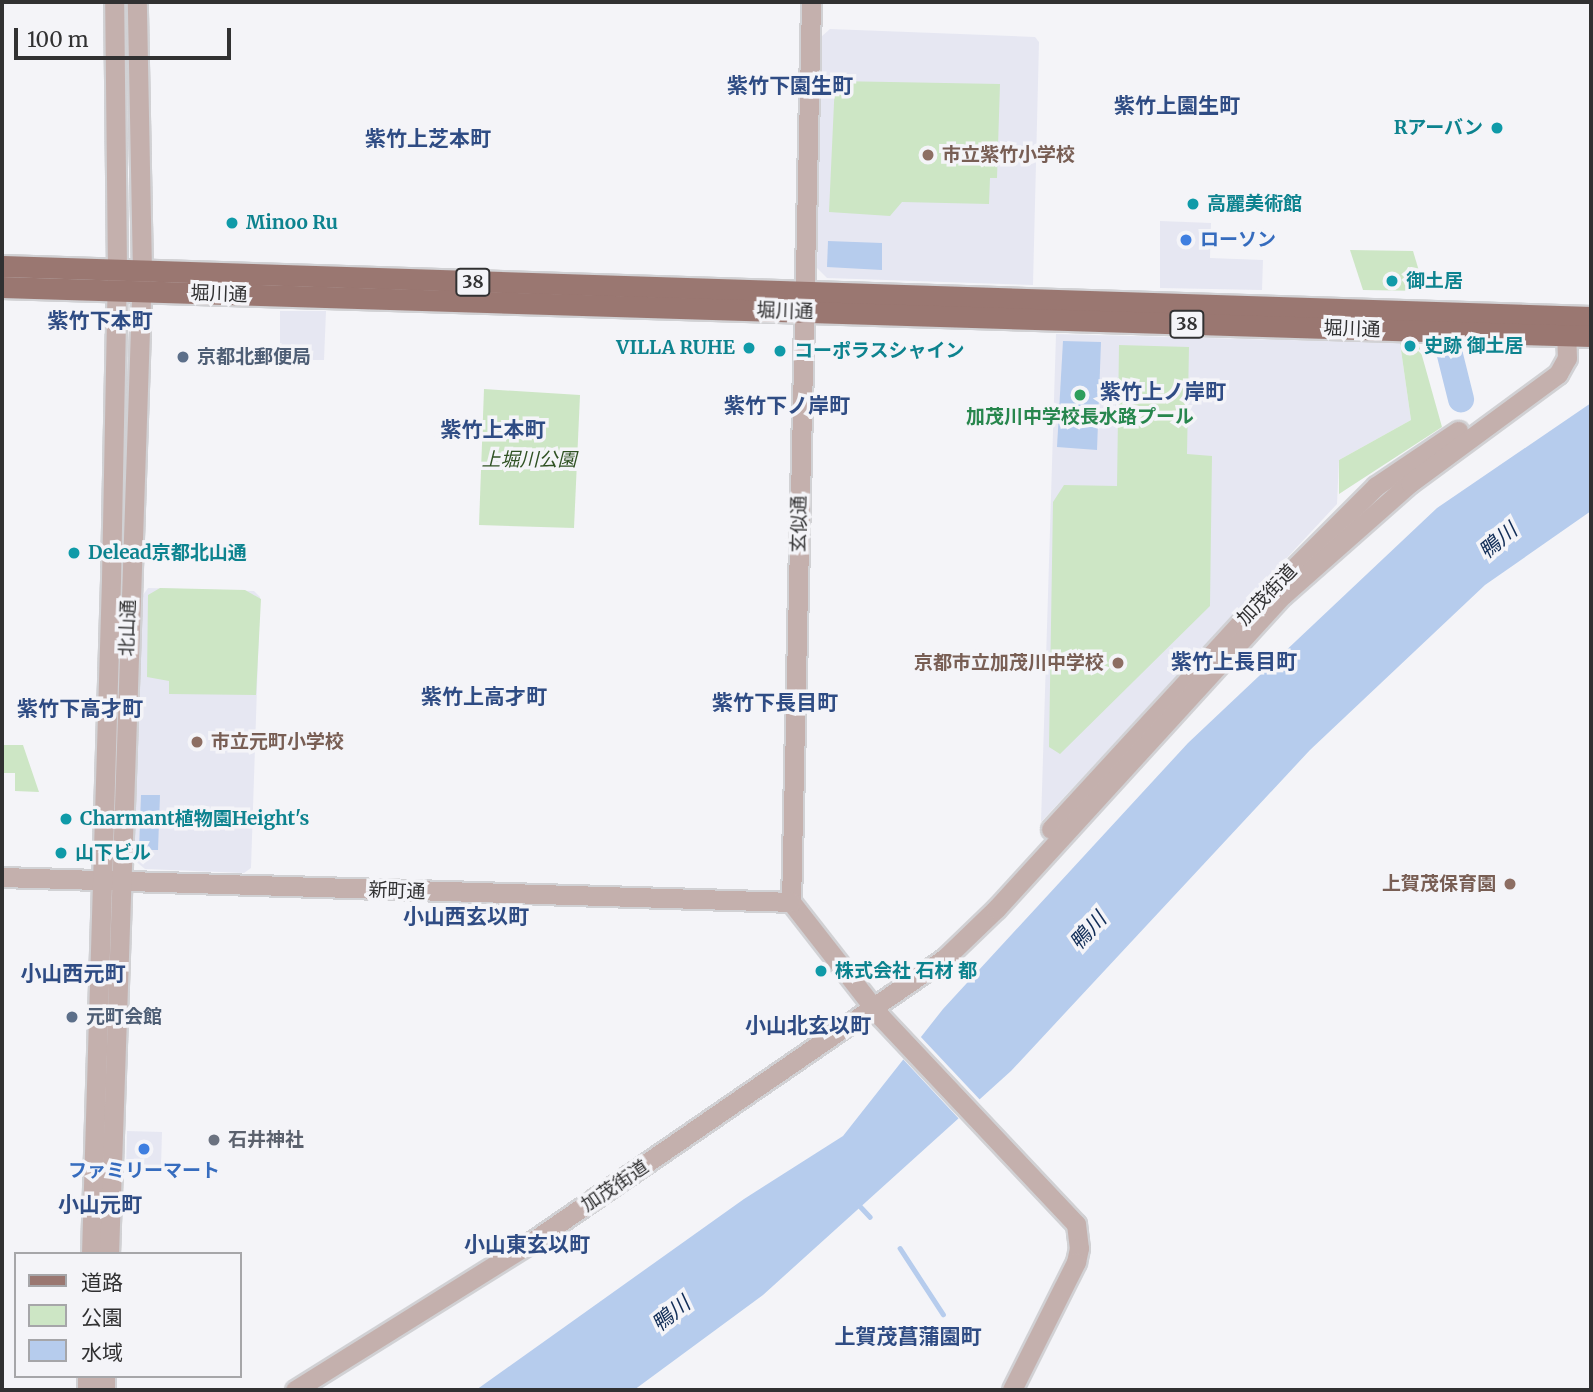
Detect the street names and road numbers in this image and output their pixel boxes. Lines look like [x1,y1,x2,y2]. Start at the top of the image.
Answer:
road number: 38 [454,268,492,296]
street label: 堀川通 [190,282,248,306]
street label: 堀川通 [756,299,814,323]
road number: 38 [1168,310,1206,338]
street label: 堀川通 [1323,317,1381,341]
street label: 玄似通 [787,495,811,553]
street label: 加茂街道 [1232,560,1302,630]
street label: 北山通 [116,599,140,657]
street label: 新町通 [368,879,426,903]
street label: 加茂街道 [577,1155,653,1217]

